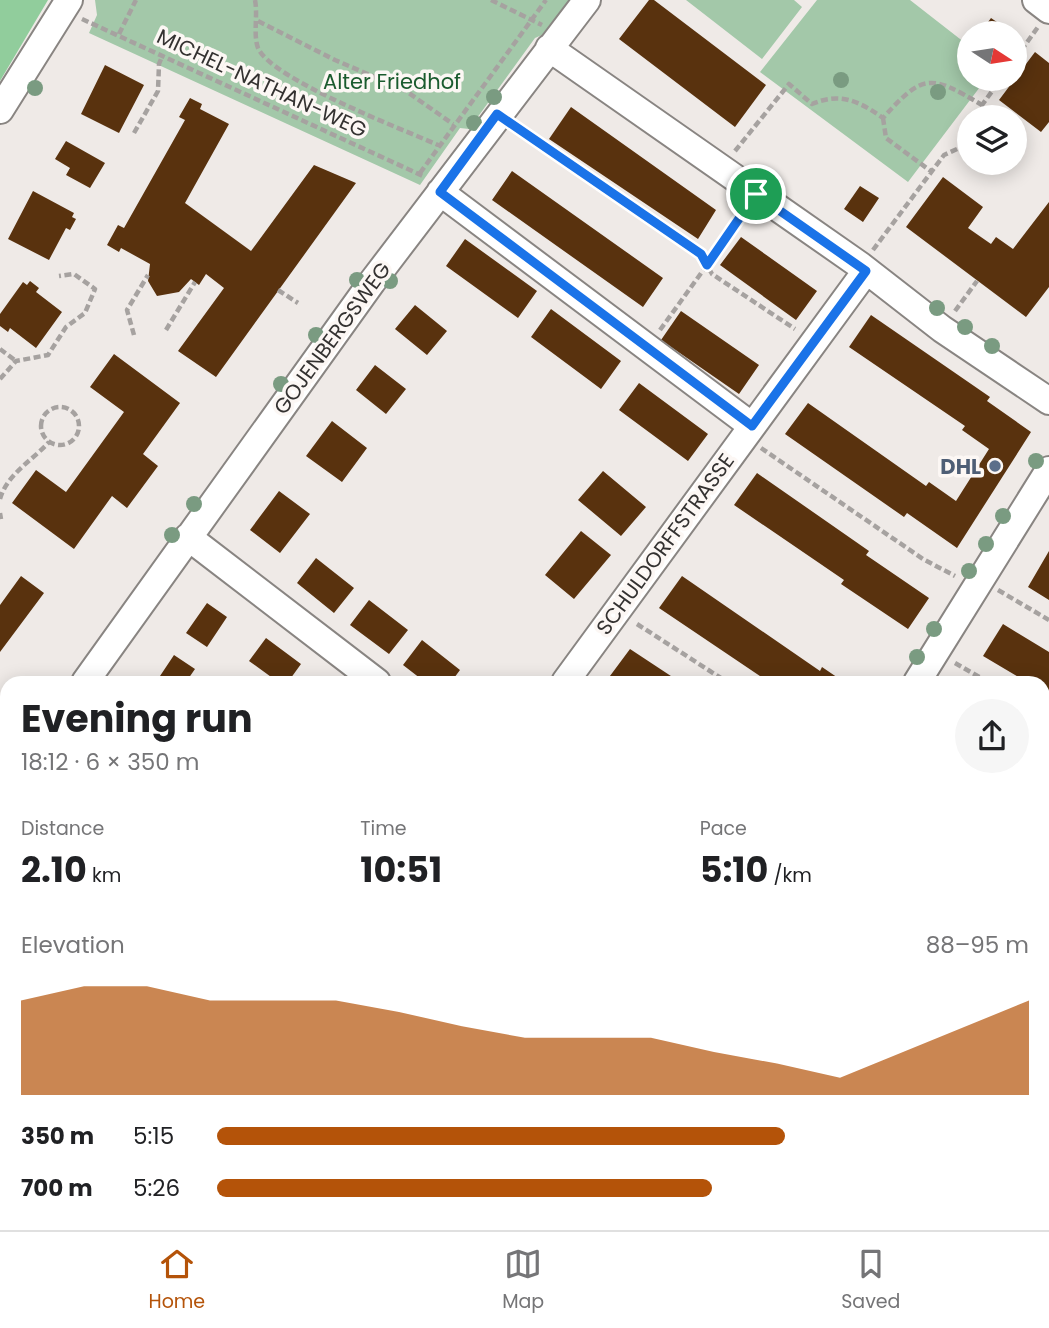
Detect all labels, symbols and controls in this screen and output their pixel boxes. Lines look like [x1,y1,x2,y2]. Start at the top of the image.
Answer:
north arrow [957,21,1027,91]
map controls [957,21,1027,175]
street label: MICHEL-NATHAN-WEG [152,22,372,144]
park label: Alter Friedhof [323,67,461,96]
button: layers [957,105,1027,175]
pin [726,164,786,224]
icon: arrive [737,175,775,213]
street label: GOJENBERGSWEG [267,256,397,420]
street label: SCHULDORFFSTRASSE [589,447,741,641]
place label: DHL [940,452,981,481]
marker: DHL [987,458,1003,474]
text: Evening run [21,692,253,745]
button: share [955,699,1029,773]
text: 18:12 · 6 × 350 m [21,746,199,778]
text: Distance [21,815,104,842]
text: Time [360,815,407,842]
text: Pace [700,815,747,842]
text: 2.10 [21,845,87,894]
text: 10:51 [360,845,442,894]
text: 5:10 [700,845,768,894]
text: km [87,862,121,889]
text: /km [768,862,812,889]
text: Elevation [21,929,125,961]
text: 88–95 m [926,929,1029,961]
text: 350 m [21,1120,94,1152]
text: 5:15 [133,1120,174,1152]
text: 700 m [21,1172,93,1204]
text: 5:26 [133,1172,180,1204]
tab: Home [148,1245,205,1316]
tab: Map [502,1245,544,1316]
tab: Saved [841,1245,900,1316]

